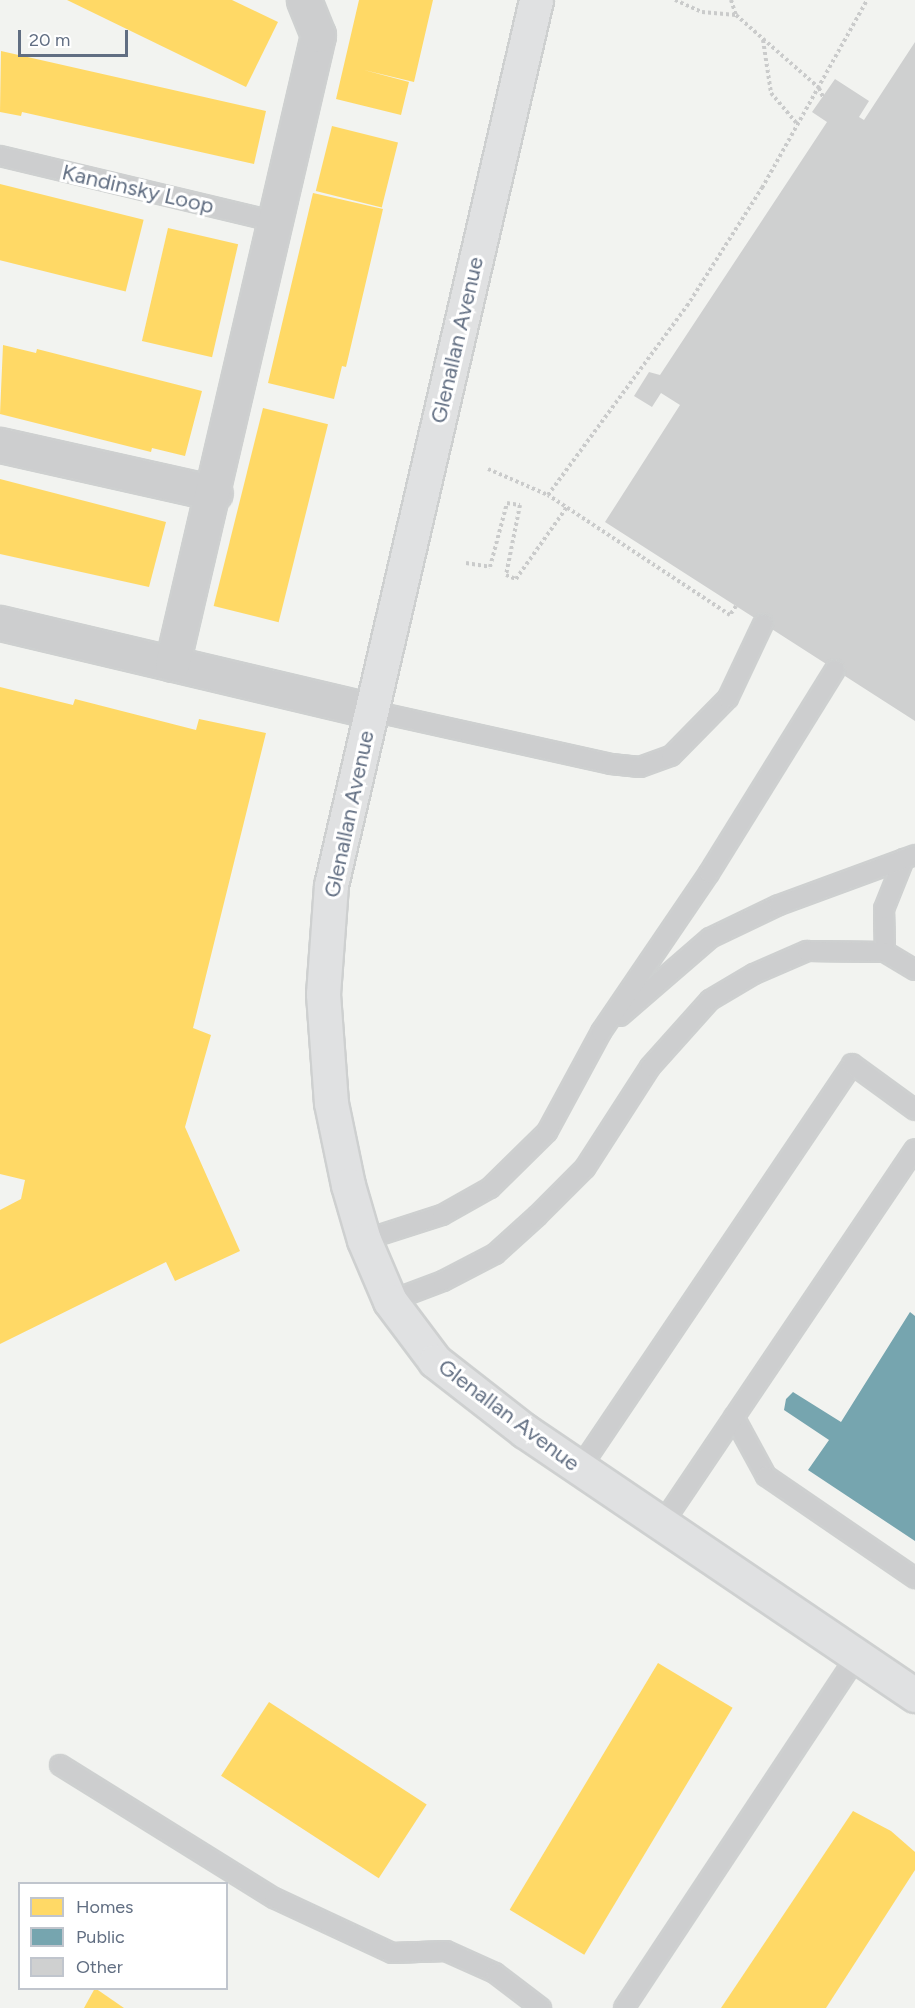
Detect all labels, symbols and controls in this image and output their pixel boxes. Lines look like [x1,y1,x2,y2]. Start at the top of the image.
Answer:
scale bar [21,18,130,56]
text: 20 m [29,29,70,51]
street label: Kandinsky Loop [60,159,216,219]
street label: Glenallan Avenue [425,254,489,426]
street label: Glenallan Avenue [318,728,380,900]
street label: Glenallan Avenue [433,1353,585,1477]
legend [18,1882,228,1990]
text: Homes [76,1896,134,1918]
text: Public [76,1926,125,1948]
text: Other [76,1956,123,1978]

